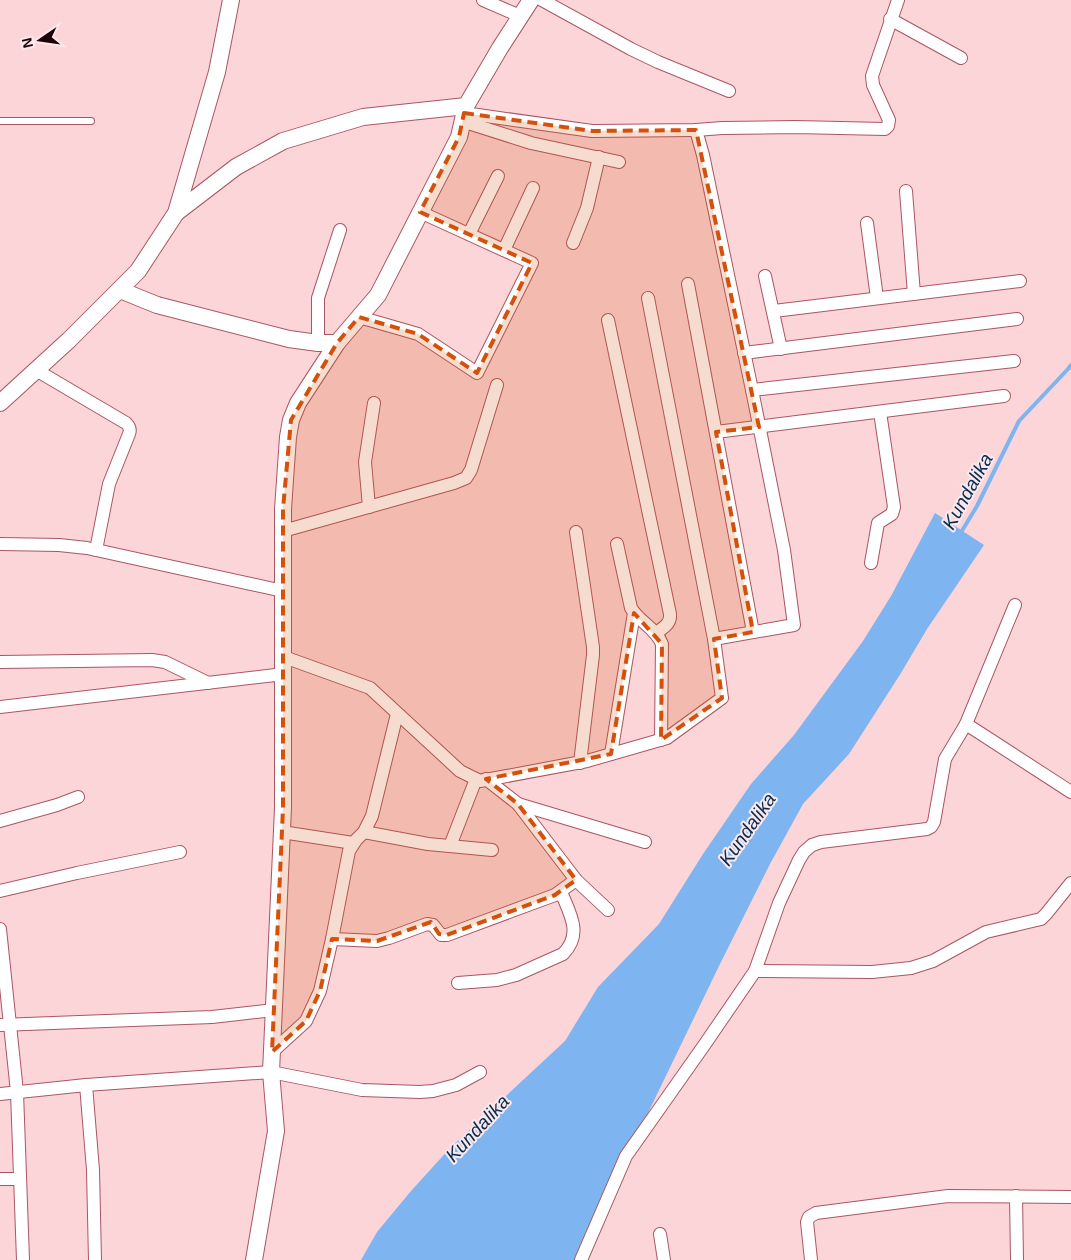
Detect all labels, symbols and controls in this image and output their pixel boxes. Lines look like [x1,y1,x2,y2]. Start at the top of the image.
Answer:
north arrow [15,15,65,65]
text: N [18,36,36,50]
water label: Kundalika [938,450,997,533]
water label: Kundalika [715,789,780,869]
water label: Kundalika [441,1091,514,1166]

